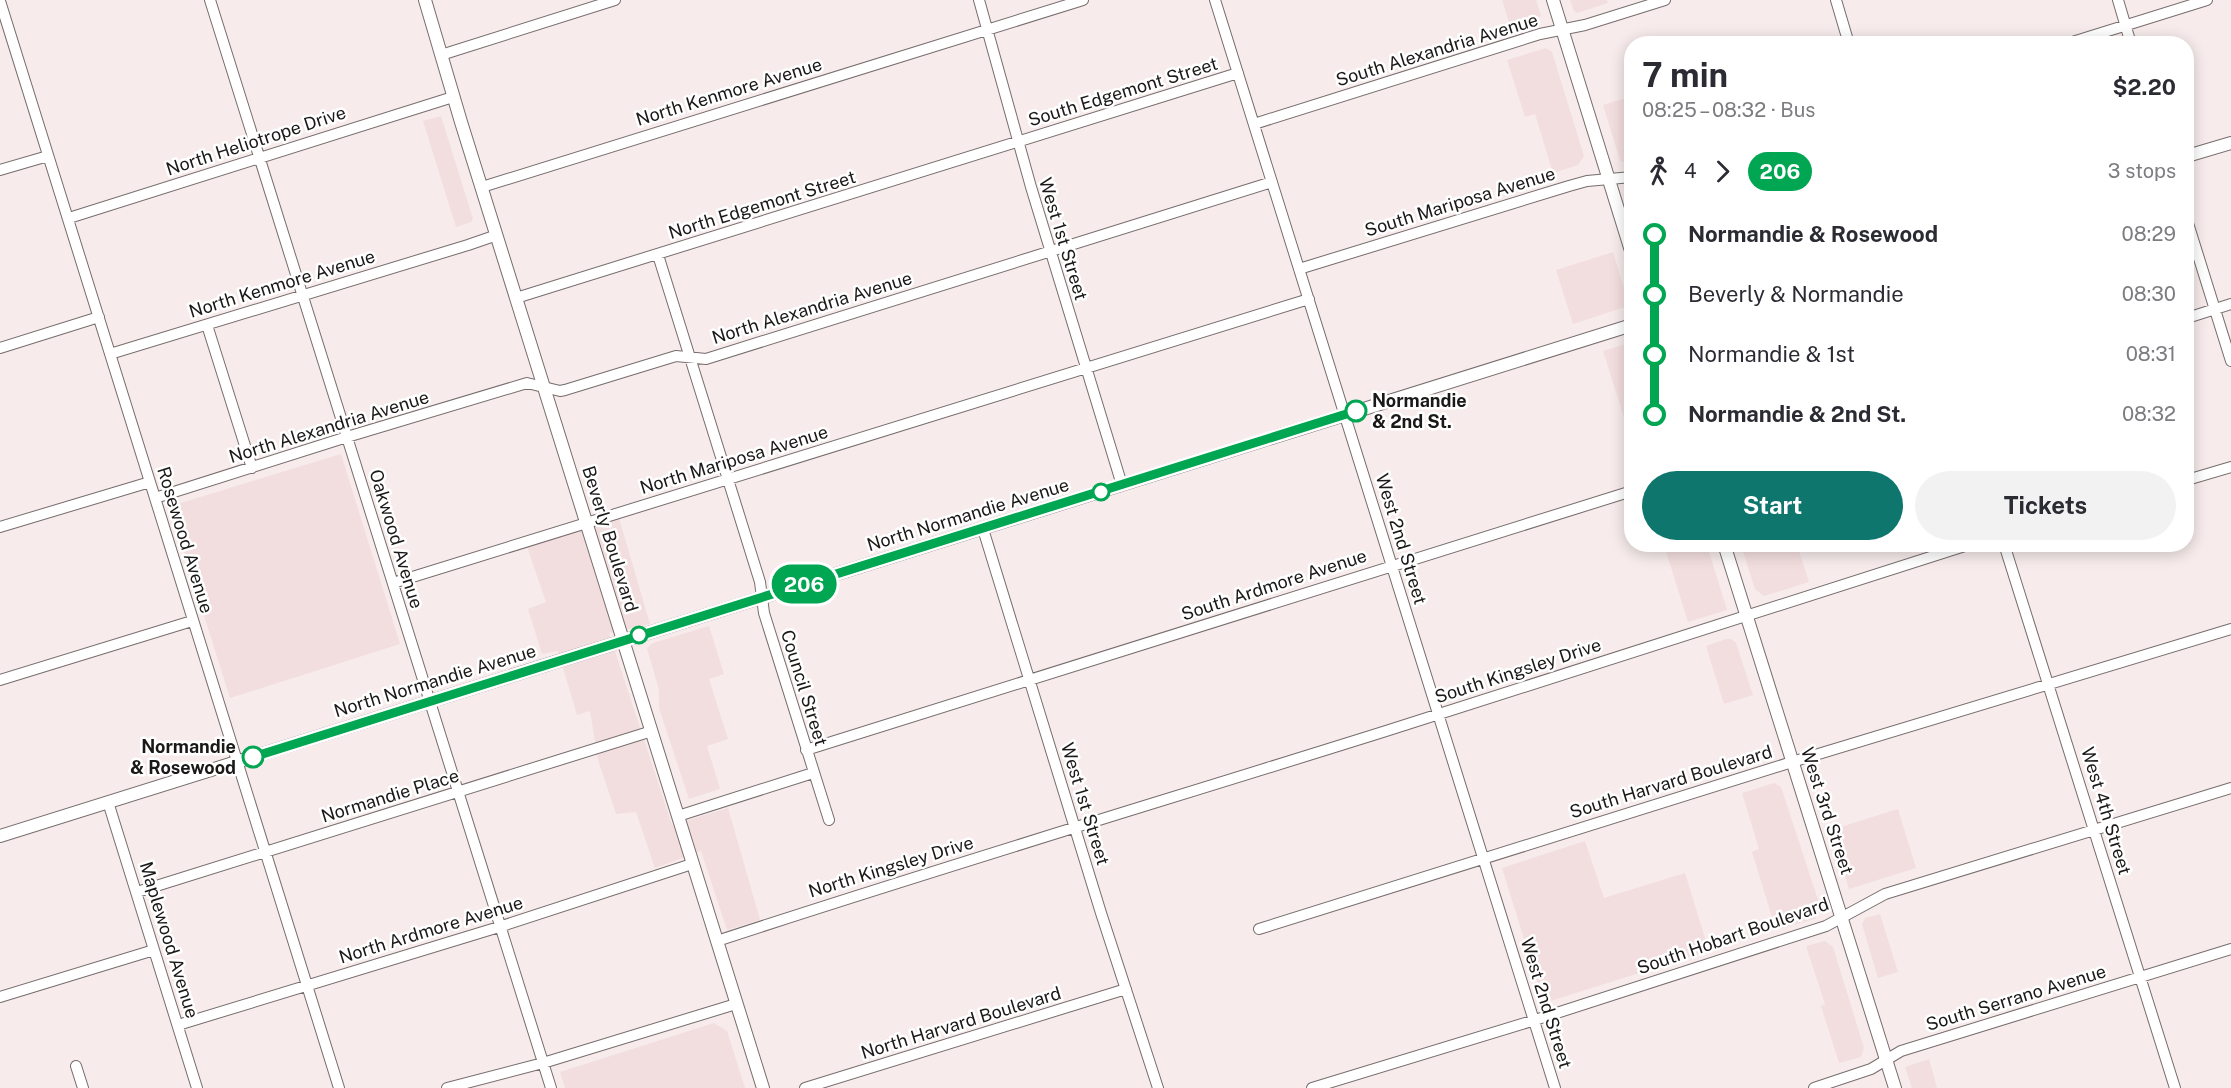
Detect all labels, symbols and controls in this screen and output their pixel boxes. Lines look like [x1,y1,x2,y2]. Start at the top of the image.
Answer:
street label: South Alexandria Avenue [1333,9,1541,90]
street label: North Kenmore Avenue [633,53,824,130]
street label: South Edgemont Street [1026,53,1220,130]
text: 7 min [1642,56,1728,94]
text: $2.20 [2113,74,2176,100]
text: 08:25 – 08:32 · Bus [1642,98,1815,122]
street label: North Heliotrope Drive [163,102,348,180]
icon: walk [1642,155,1675,188]
icon: forward [1706,155,1739,188]
text: 4 [1684,159,1697,183]
text: 206 [1760,159,1800,184]
text: 3 stops [2108,159,2176,183]
street label: South Mariposa Avenue [1362,163,1558,241]
street label: North Edgemont Street [666,166,858,243]
street label: West 1st Street [1035,175,1092,303]
text: Normandie & Rosewood [1688,221,1938,247]
text: 08:29 [2122,222,2176,246]
street label: North Kenmore Avenue [186,245,377,322]
street label: North Alexandria Avenue [709,267,914,348]
text: Beverly & Normandie [1688,281,1904,307]
text: 08:30 [2122,282,2176,306]
text: Normandie & 1st [1688,341,1855,367]
text: 08:31 [2126,342,2176,366]
street label: North Alexandria Avenue [226,386,431,467]
place label: Normandie & 2nd St. [1372,390,1467,432]
marker: Normandie & 2nd St. [1345,400,1367,422]
text: Normandie & 2nd St. [1688,401,1906,427]
text: 08:32 [2122,402,2176,426]
street label: North Mariposa Avenue [637,421,831,498]
street label: Beverly Boulevard [578,463,643,614]
street label: Rosewood Avenue [153,464,218,616]
street label: Oakwood Avenue [365,467,428,611]
street label: West 2nd Street [1372,471,1431,607]
button: Start [1642,471,1903,540]
button: Tickets [1915,471,2176,540]
street label: North Normandie Avenue [864,474,1071,555]
unlabelled marker [1092,483,1110,501]
street label: South Ardmore Avenue [1178,545,1369,624]
line badge: 206 [770,564,838,604]
text: 206 [784,572,824,597]
unlabelled marker [630,626,648,644]
street label: Council Street [777,627,832,748]
street label: South Kingsley Drive [1432,634,1604,707]
street label: North Normandie Avenue [331,640,538,721]
place label: Normandie & Rosewood [130,736,236,778]
street label: West 1st Street [1057,740,1114,868]
street label: South Harvard Boulevard [1567,741,1775,822]
street label: West 4th Street [2077,744,2136,877]
street label: West 3rd Street [1797,745,1858,877]
marker: Normandie & Rosewood [242,746,264,768]
street label: Normandie Place [318,765,461,826]
street label: North Kingsley Drive [806,831,976,902]
street label: Maplewood Avenue [136,859,203,1021]
street label: North Ardmore Avenue [336,891,526,968]
street label: South Hobart Boulevard [1634,893,1831,978]
street label: West 2nd Street [1517,935,1576,1071]
street label: South Serrano Avenue [1923,960,2108,1035]
street label: North Harvard Boulevard [858,982,1064,1063]

